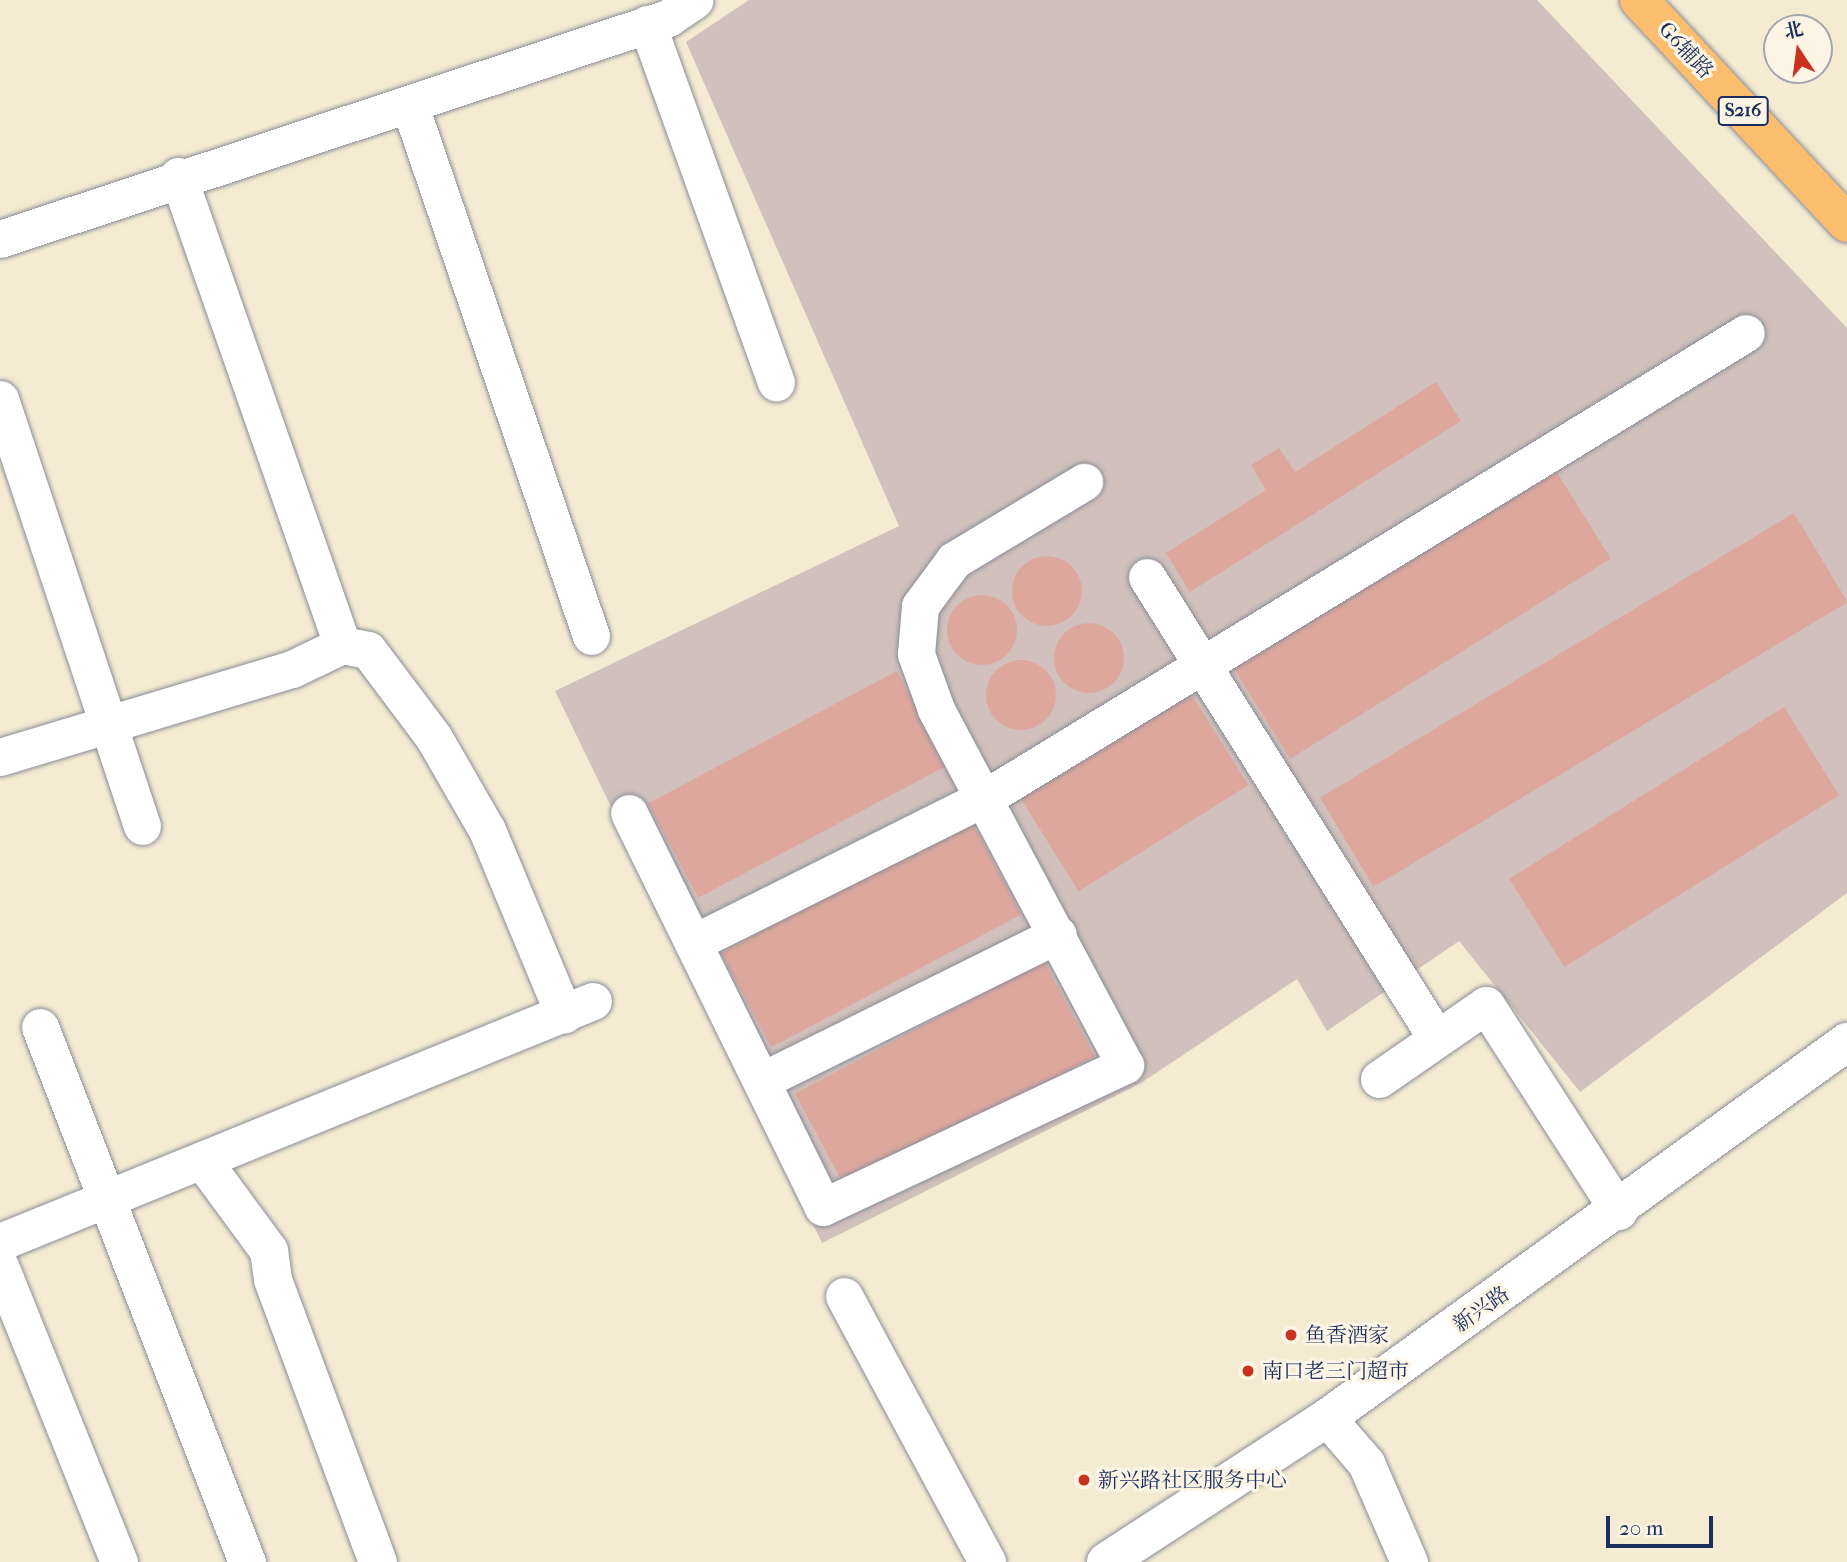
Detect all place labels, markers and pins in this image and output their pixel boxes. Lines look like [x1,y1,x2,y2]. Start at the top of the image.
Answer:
place label: 鱼香酒家 [1305,1322,1389,1348]
marker: 鱼香酒家 [1283,1327,1299,1343]
place label: 南口老三门超市 [1262,1358,1409,1384]
marker: 南口老三门超市 [1240,1363,1256,1379]
place label: 新兴路社区服务中心 [1098,1467,1287,1493]
marker: 新兴路社区服务中心 [1076,1472,1092,1488]

